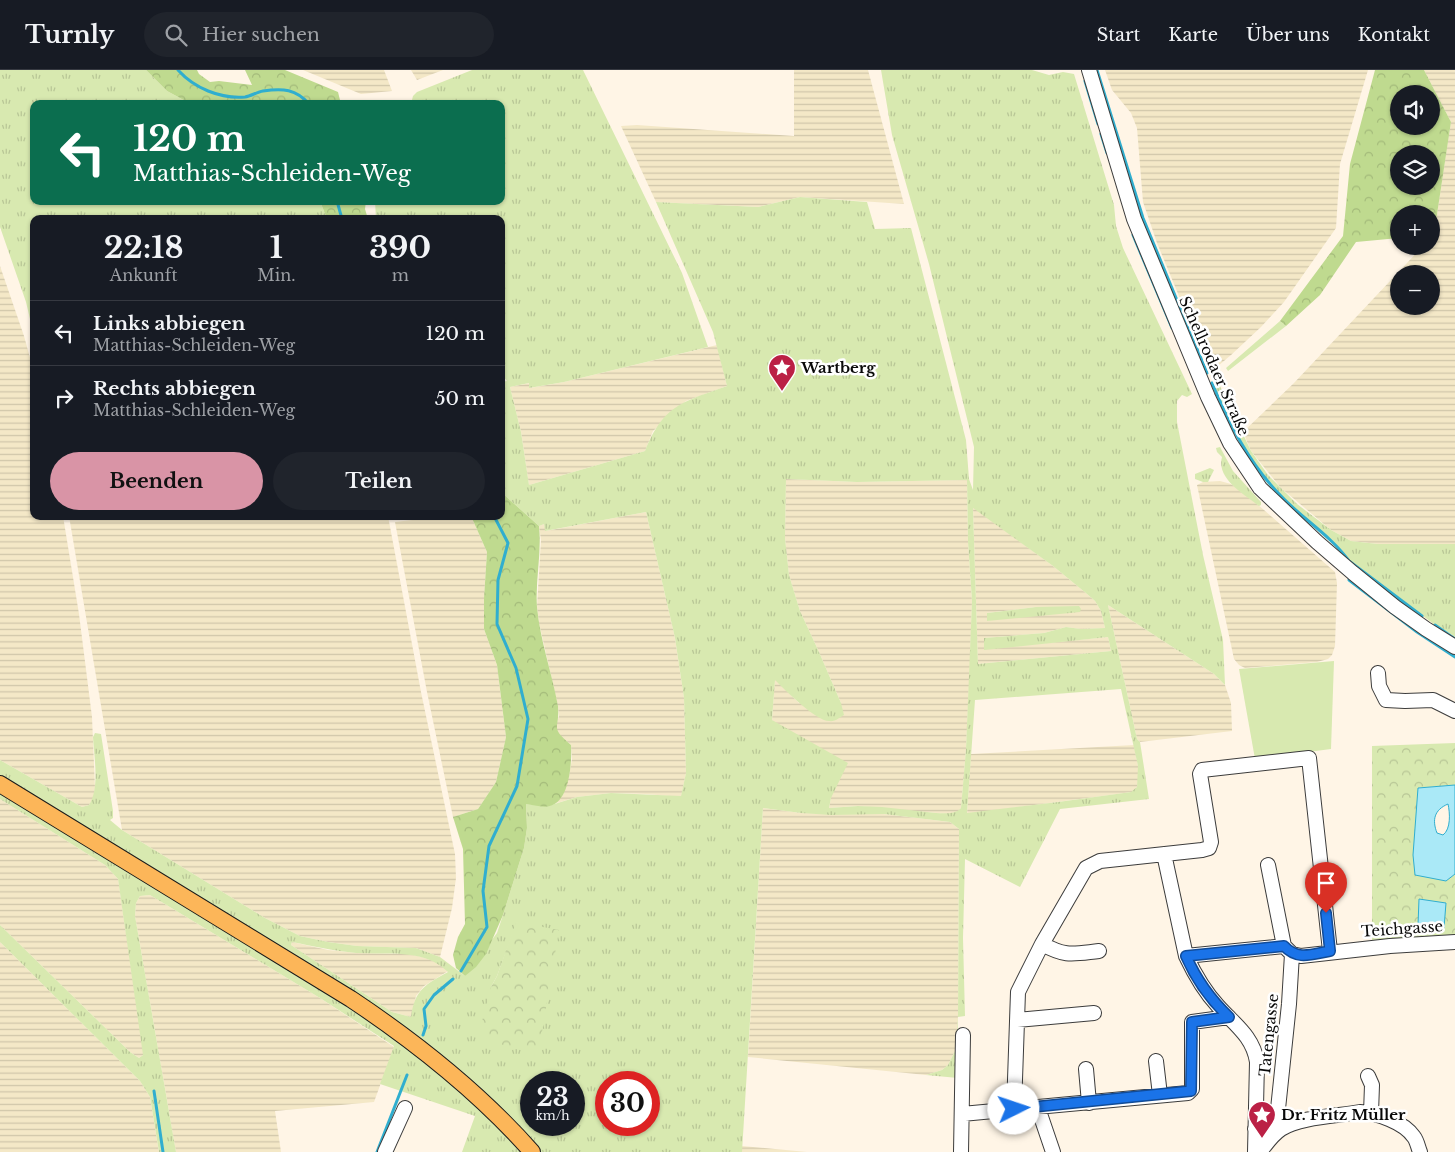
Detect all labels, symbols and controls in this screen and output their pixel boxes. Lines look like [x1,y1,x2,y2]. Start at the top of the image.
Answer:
search box [144,12,494,57]
text: Turnly [25,20,114,49]
icon: search [162,21,190,49]
text: Hier suchen [202,23,320,46]
text: Start [1097,24,1140,46]
text: Karte [1168,24,1218,46]
text: Über uns [1246,24,1330,46]
text: Kontakt [1358,24,1430,46]
map controls [1390,85,1440,315]
button: sound [1390,85,1440,135]
text: 120 m [133,117,246,160]
icon: left [50,120,115,185]
button: layers [1390,145,1440,195]
text: Matthias-Schleiden-Weg [133,160,411,187]
button: + [1390,205,1440,255]
text: 22:18 [104,229,184,266]
text: 1 [270,229,283,266]
text: 390 [369,229,431,266]
text: Ankunft [110,265,177,285]
text: Min. [257,265,295,285]
text: m [392,265,409,285]
button: − [1390,265,1440,315]
street label: Schellrodaer Straße [1175,293,1254,439]
text: Links abbiegen [93,312,245,335]
icon: left [50,319,78,347]
text: 120 m [425,322,485,345]
text: Matthias-Schleiden-Weg [93,335,295,355]
place icon: Wartberg [767,353,797,392]
place label: Wartberg [800,358,876,377]
text: Rechts abbiegen [93,377,256,400]
icon: right [50,384,78,412]
text: 50 m [435,387,485,410]
text: Matthias-Schleiden-Weg [93,400,295,420]
button: Beenden [50,452,263,510]
button: Teilen [273,452,485,510]
pin [1305,862,1347,913]
icon: arrive [1312,869,1340,897]
street label: Teichgasse [1360,916,1444,941]
street label: Tatengasse [1255,993,1282,1077]
speed limit sign: 30 [595,1071,660,1136]
text: 23 [536,1082,569,1113]
position arrow [987,1082,1039,1134]
place icon: Dr. Fritz Müller [1247,1100,1277,1139]
place label: Dr. Fritz Müller [1281,1105,1406,1124]
text: km/h [535,1108,570,1123]

